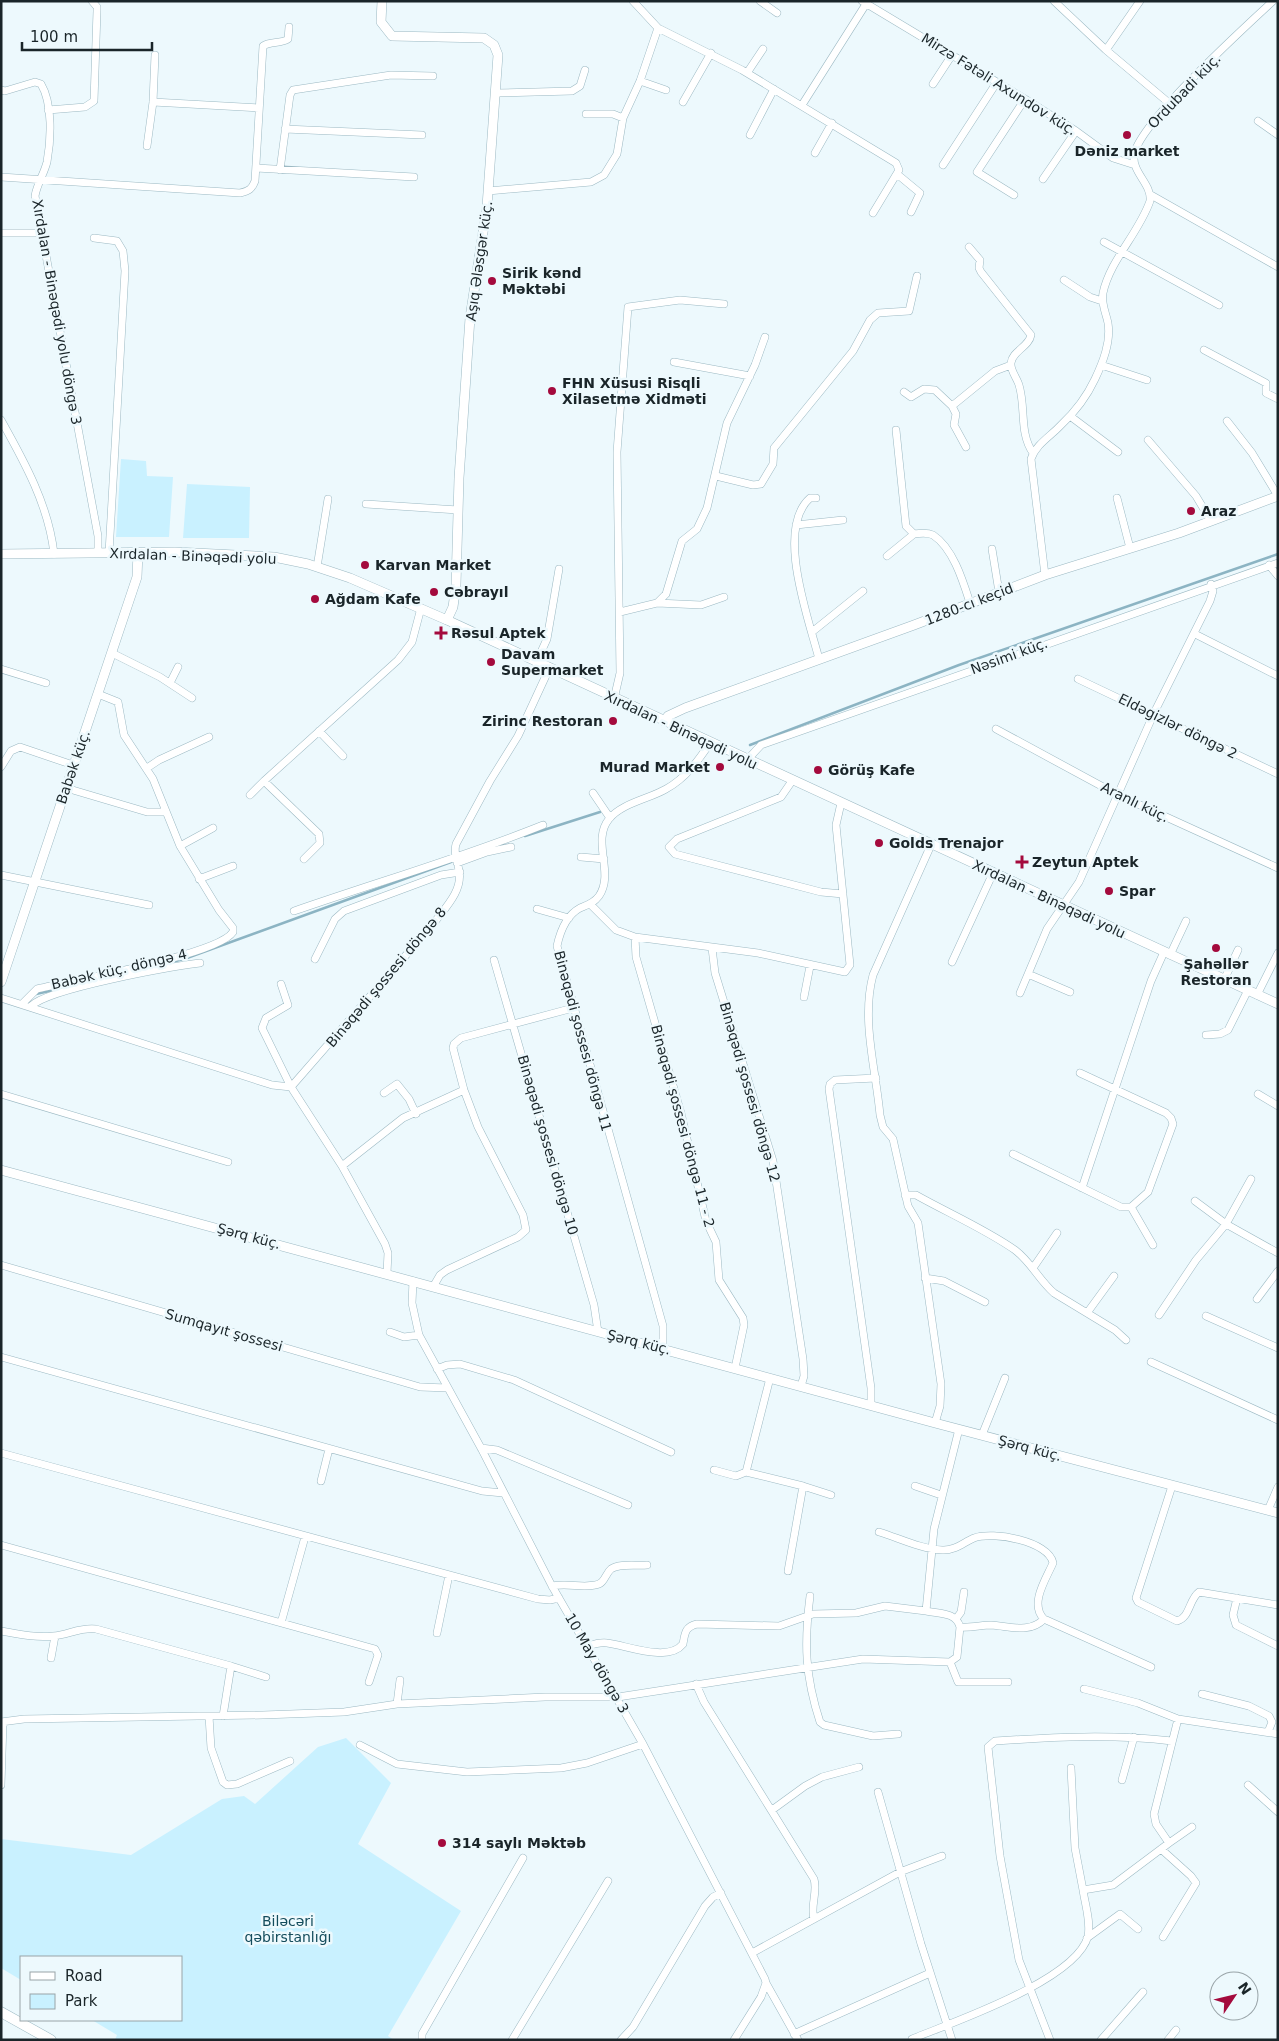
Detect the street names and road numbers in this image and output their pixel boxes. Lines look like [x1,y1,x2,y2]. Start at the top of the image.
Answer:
street label: Mirzə Fətəli Axundov küç. [919,30,1079,138]
street label: Ordubadi küç. [1144,50,1224,132]
street label: Xırdalan - Binəqədi yolu döngə 3 [29,198,85,426]
street label: Aşıq Ələsgər küç. [463,200,495,322]
street label: Xırdalan - Binəqədi yolu [109,545,277,567]
street label: 1280-cı keçid [923,580,1015,628]
street label: Nəsimi küç. [968,635,1050,677]
street label: Xırdalan - Binəqədi yolu [602,687,760,773]
street label: Eldəgizlər döngə 2 [1116,690,1240,762]
street label: Babək küç. [53,728,93,806]
street label: Aranlı küç. [1098,779,1172,825]
street label: Xırdalan - Binəqədi yolu [970,856,1128,942]
street label: Binəqədi şossesi döngə 8 [323,904,449,1050]
street label: Babək küç. döngə 4 [50,946,188,992]
street label: Binəqədi şossesi döngə 11 [551,949,615,1133]
street label: Binəqədi şossesi döngə 12 [717,1000,783,1184]
street label: Binəqədi şossesi döngə 11 - 2 [648,1023,718,1229]
street label: Binəqədi şossesi döngə 10 [515,1053,581,1237]
street label: Şərq küç. [216,1220,282,1252]
street label: Sumqayıt şossesi [164,1306,284,1354]
street label: Şərq küç. [606,1326,672,1358]
street label: Şərq küç. [997,1432,1063,1464]
street label: 10 May döngə 3 [562,1610,632,1716]

